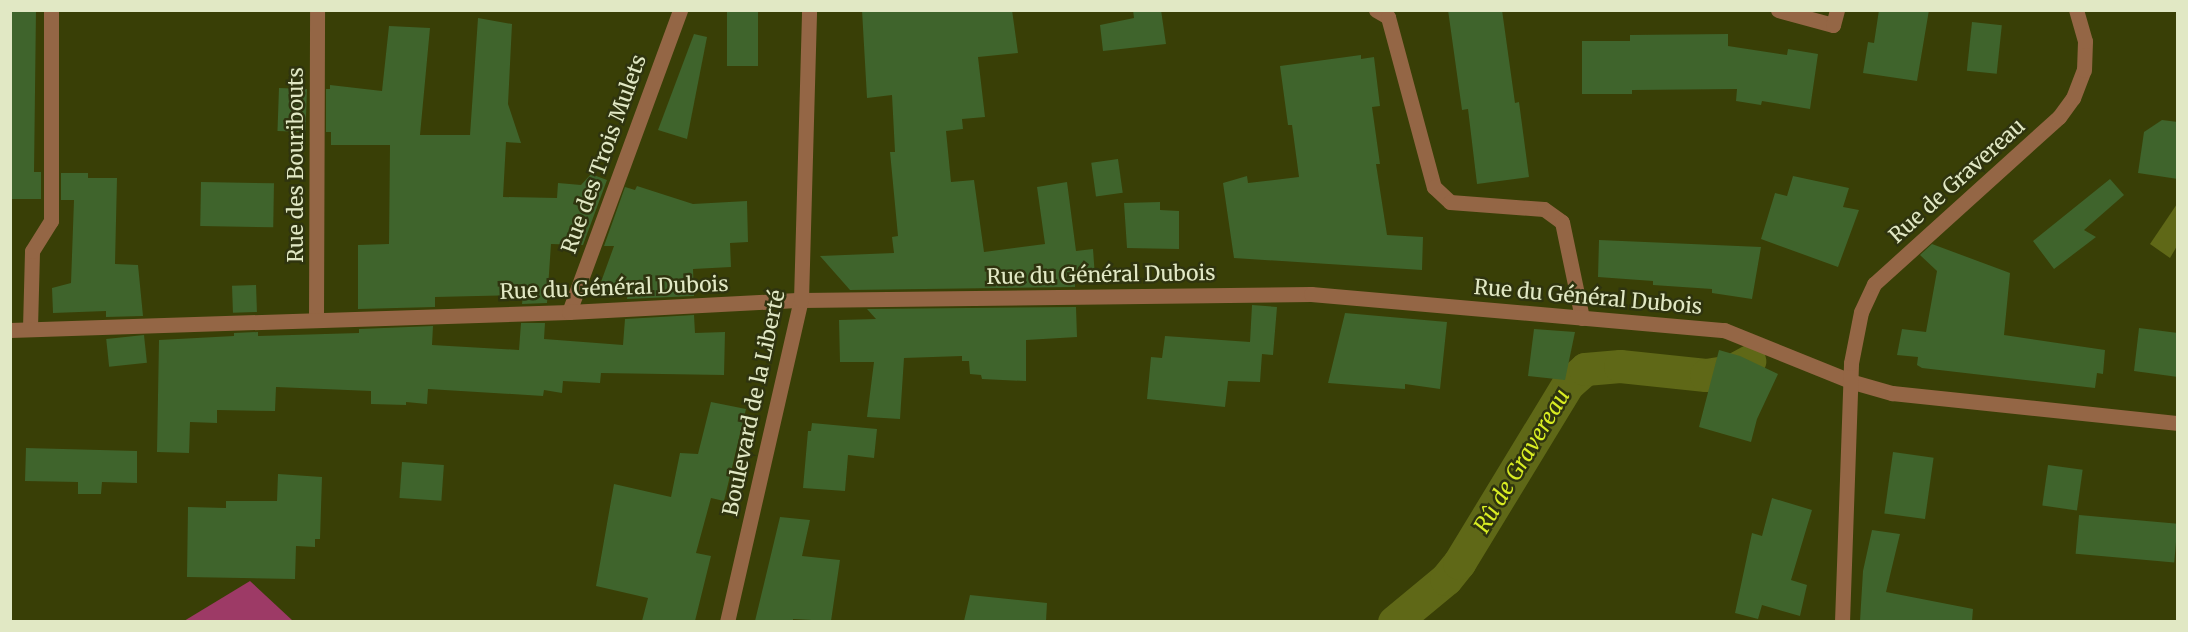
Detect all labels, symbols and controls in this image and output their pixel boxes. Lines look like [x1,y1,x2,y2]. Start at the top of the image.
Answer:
street label: Rue des Trois Mulets [556,51,652,257]
street label: Rue des Bouribouts [283,67,309,263]
street label: Rue de Gravereau [1884,113,2030,249]
street label: Rue du Général Dubois [986,260,1216,290]
street label: Rue du Général Dubois [499,271,729,305]
street label: Rue du Général Dubois [1473,274,1703,320]
street label: Boulevard de la Liberté [718,288,790,518]
water label: Rû de Gravereau [1469,384,1575,538]

